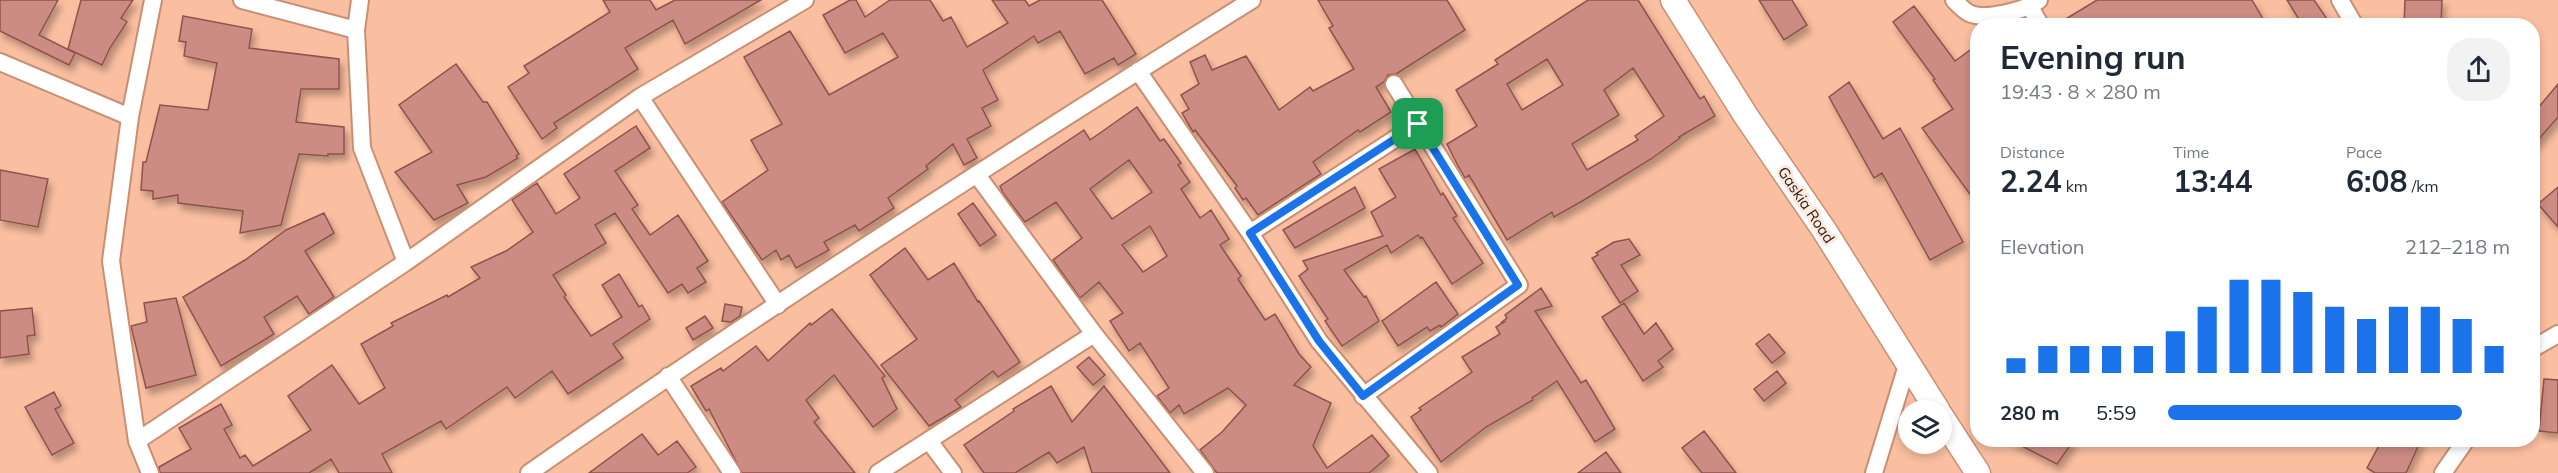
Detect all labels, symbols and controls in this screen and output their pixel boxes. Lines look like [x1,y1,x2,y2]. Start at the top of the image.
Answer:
text: Evening run [2000,36,2186,77]
button: share [2447,38,2510,101]
text: 19:43 · 8 × 280 m [2000,79,2161,104]
pin [1392,98,1443,149]
icon: arrive [1401,107,1434,140]
text: Distance [2000,142,2065,162]
text: Time [2173,142,2209,162]
text: Pace [2346,142,2382,162]
text: 2.24 [2000,162,2061,200]
text: 13:44 [2173,162,2252,200]
text: 6:08 [2346,162,2407,200]
street label: Gaskia Road [1774,163,1839,247]
text: km [2061,176,2088,196]
text: /km [2407,176,2438,196]
text: Elevation [2000,234,2085,259]
text: 212–218 m [2405,234,2510,259]
map controls [1898,400,1952,454]
button: layers [1898,400,1952,454]
text: 280 m [2000,400,2059,425]
text: 5:59 [2096,400,2137,425]

